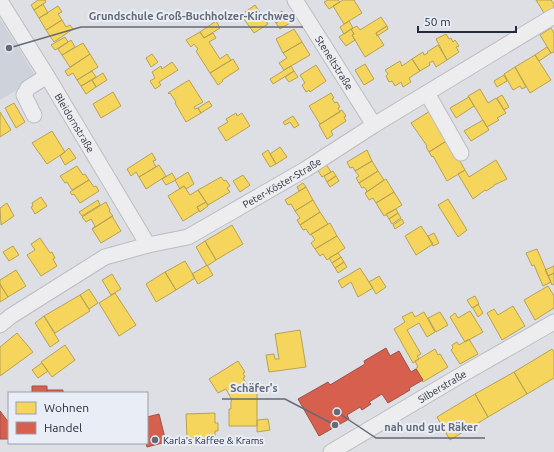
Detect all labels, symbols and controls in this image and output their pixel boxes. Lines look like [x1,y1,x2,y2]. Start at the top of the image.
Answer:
callout: Grundschule Groß-Buchholzer-Kirchweg [81,4,303,27]
scale bar [418,8,516,34]
text: Grundschule Groß-Buchholzer-Kirchweg [89,10,295,22]
text: 50 m [424,15,451,28]
street label: Steneltstraße [313,34,355,92]
street label: Bleidornstraße [53,91,96,155]
street label: Peter-Köster-Straße [241,156,323,210]
street label: Silberstraße [416,368,468,405]
callout: Schäfer's [222,376,285,399]
text: Schäfer's [230,382,278,394]
legend [8,392,148,444]
text: Wohnen [44,401,89,414]
callout: nah und gut Räker [376,415,485,438]
text: Handel [44,421,82,434]
text: nah und gut Räker [384,421,478,433]
marker: Karla's Kaffee & Krams [150,435,160,445]
place label: Karla's Kaffee & Krams [163,435,264,446]

